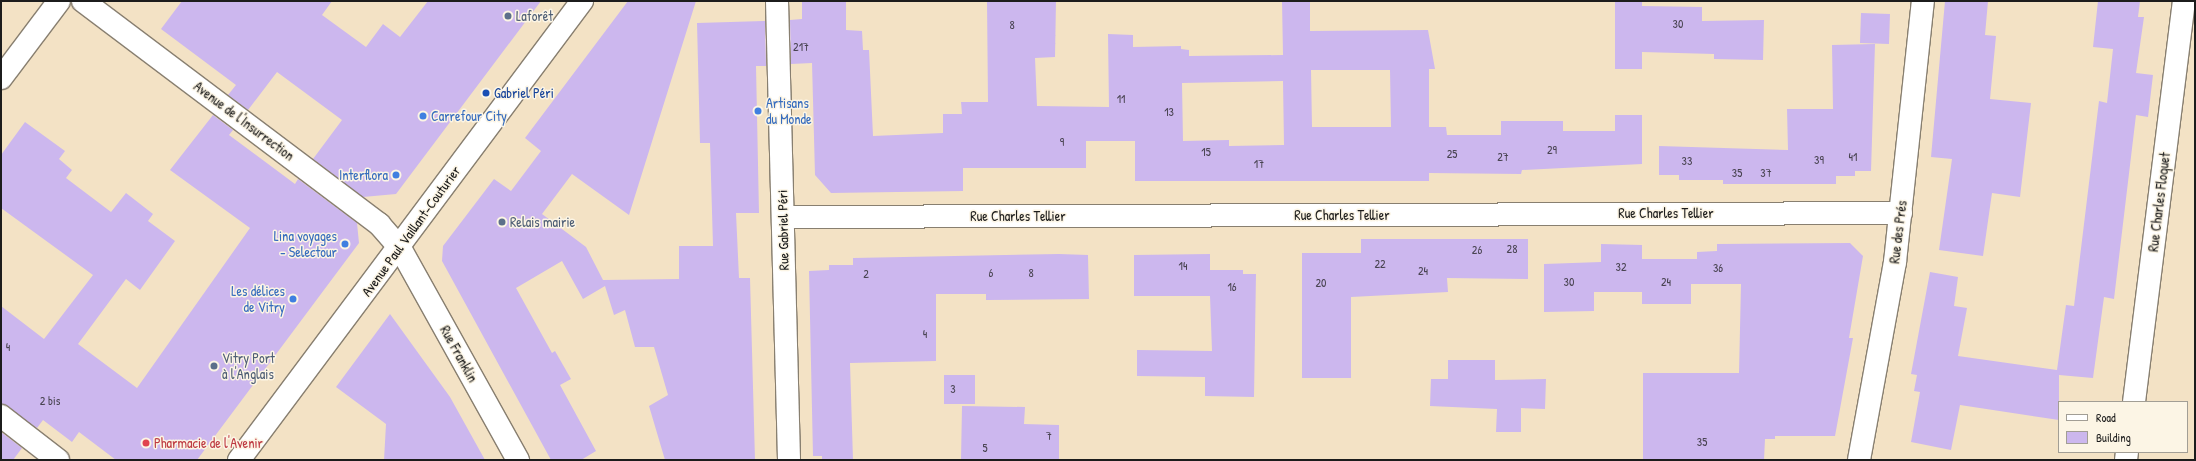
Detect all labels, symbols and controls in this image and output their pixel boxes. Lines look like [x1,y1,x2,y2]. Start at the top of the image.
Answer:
place label: Laforêt [516,8,553,24]
marker: Laforêt [503,11,513,21]
house number: 30 [1673,17,1683,31]
house number: 8 [1009,18,1015,32]
house number: 217 [793,40,809,54]
street label: Avenue de l'Insurrection [191,78,297,164]
place label: Gabriel Péri [494,85,554,101]
marker: Gabriel Péri [481,88,491,98]
house number: 11 [1117,92,1125,106]
place label: Artisans du Monde [766,95,812,128]
house number: 13 [1164,105,1174,119]
marker: Artisans du Monde [753,106,763,116]
place label: Carrefour City [431,108,507,124]
marker: Carrefour City [418,111,428,121]
house number: 9 [1060,135,1064,149]
house number: 29 [1547,143,1557,157]
house number: 15 [1201,145,1211,159]
house number: 25 [1447,147,1457,161]
house number: 27 [1497,150,1509,164]
house number: 41 [1849,150,1857,164]
street label: Rue Charles Floquet [2145,151,2173,253]
house number: 39 [1814,153,1824,167]
house number: 33 [1682,154,1692,168]
house number: 17 [1254,157,1264,171]
street label: Avenue Paul Vaillant-Couturier [358,163,464,299]
house number: 35 [1732,166,1742,180]
house number: 37 [1760,166,1772,180]
place label: Interflora [339,167,388,183]
marker: Interflora [391,170,401,180]
street label: Rue Gabriel Péri [774,190,792,270]
street label: Rue des Prés [1886,199,1910,265]
street label: Rue Charles Tellier [1618,205,1714,221]
street label: Rue Charles Tellier [1294,207,1390,223]
street label: Rue Charles Tellier [970,208,1066,224]
place label: Relais mairie [510,214,575,230]
marker: Relais mairie [497,217,507,227]
place label: Lina voyages - Selectour [274,228,337,260]
marker: Lina voyages - Selectour [340,239,350,249]
house number: 28 [1507,242,1517,256]
house number: 26 [1472,243,1482,257]
house number: 22 [1374,257,1386,271]
house number: 14 [1179,259,1187,273]
house number: 32 [1616,260,1626,274]
house number: 36 [1713,261,1723,275]
house number: 24 [1418,264,1428,278]
house number: 6 [989,266,993,280]
house number: 8 [1028,266,1034,280]
house number: 2 [863,267,869,281]
house number: 30 [1564,275,1574,289]
house number: 24 [1661,275,1671,289]
house number: 20 [1316,276,1326,290]
house number: 16 [1227,280,1237,294]
place label: Les délices de Vitry [231,283,285,316]
marker: Les délices de Vitry [288,294,298,304]
street label: Rue Franklin [437,323,481,385]
house number: 4 [923,327,927,341]
house number: 4 [6,340,10,354]
place label: Vitry Port à l'Anglais [222,350,275,382]
marker: Vitry Port à l'Anglais [209,361,219,371]
house number: 3 [950,382,956,396]
house number: 2 bis [40,394,60,408]
legend [2058,401,2188,453]
text: Road [2096,409,2116,426]
house number: 7 [1046,429,1052,443]
text: Building [2096,429,2131,446]
place label: Pharmacie de l'Avenir [154,435,263,451]
house number: 35 [1697,435,1707,449]
marker: Pharmacie de l'Avenir [141,438,151,448]
house number: 5 [982,441,988,455]

